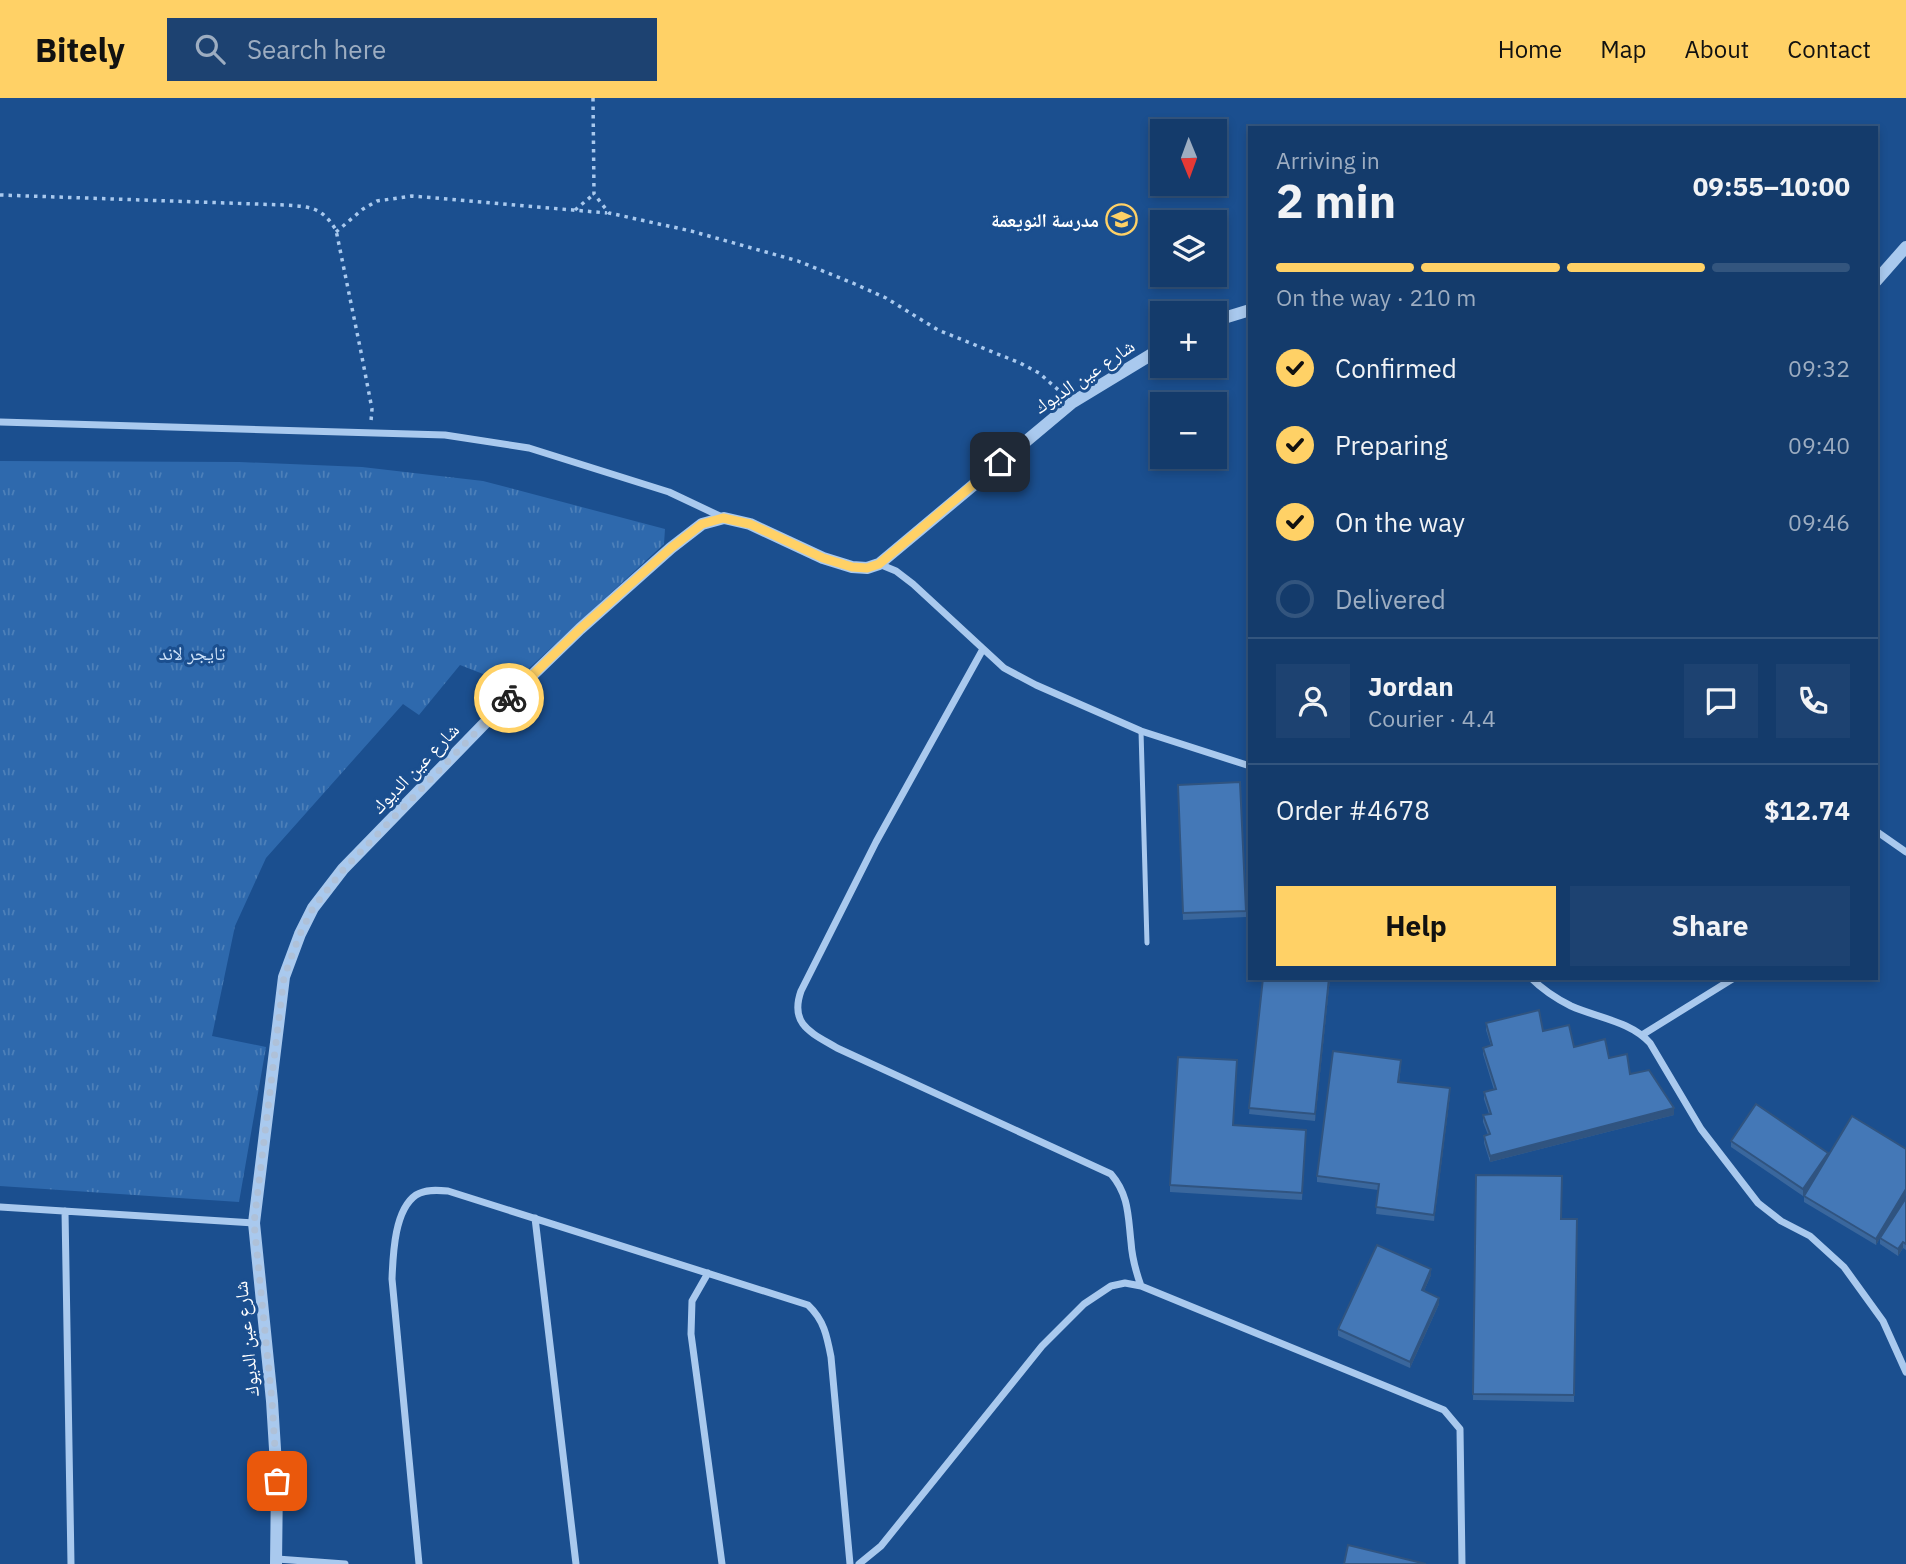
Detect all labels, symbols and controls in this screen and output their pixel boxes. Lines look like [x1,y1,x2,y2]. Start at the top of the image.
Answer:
search box [167,18,657,81]
text: Bitely [35,28,125,71]
icon: search [191,30,229,68]
text: Search here [247,32,386,66]
text: Home [1498,33,1562,65]
text: Map [1600,33,1646,65]
text: About [1684,33,1749,65]
text: Contact [1787,33,1871,65]
north arrow [1150,119,1227,196]
map controls [1150,119,1227,469]
text: Arriving in [1276,145,1380,175]
text: 09:55–10:00 [1693,169,1850,203]
text: 2 min [1276,171,1396,231]
school or university icon: مدرسة النويعمة [1105,203,1139,237]
place label: مدرسة النويعمة [991,208,1099,232]
button: layers [1150,210,1227,287]
text: On the way · 210 m [1276,282,1476,312]
button: + [1150,301,1227,378]
street label: شارع عين الديوك [1029,334,1139,418]
icon: check [1276,349,1314,387]
text: Confirmed [1335,351,1457,385]
text: 09:32 [1788,353,1850,383]
button: − [1150,392,1227,469]
icon: check [1276,426,1314,464]
text: Preparing [1335,428,1448,462]
text: 09:40 [1788,430,1850,460]
pin [970,432,1030,492]
icon: home [981,443,1019,481]
icon: check [1276,503,1314,541]
text: On the way [1335,505,1465,539]
text: 09:46 [1788,507,1850,537]
text: Delivered [1335,582,1446,616]
park label: تايجر لاند [159,641,226,665]
courier [474,663,544,733]
button: person [1276,664,1350,738]
button: chat [1684,664,1758,738]
button: phone [1776,664,1850,738]
text: Jordan [1368,669,1454,703]
icon: bike [490,679,528,717]
text: Courier · 4.4 [1368,703,1496,733]
street label: شارع عين الديوك [366,718,464,818]
text: Order #4678 [1276,793,1430,827]
text: $12.74 [1764,793,1850,827]
button: Help [1276,886,1556,966]
button: Share [1570,886,1850,966]
street label: شارع عين الديوك [228,1280,264,1398]
pin [247,1451,307,1511]
icon: bag [258,1462,296,1500]

